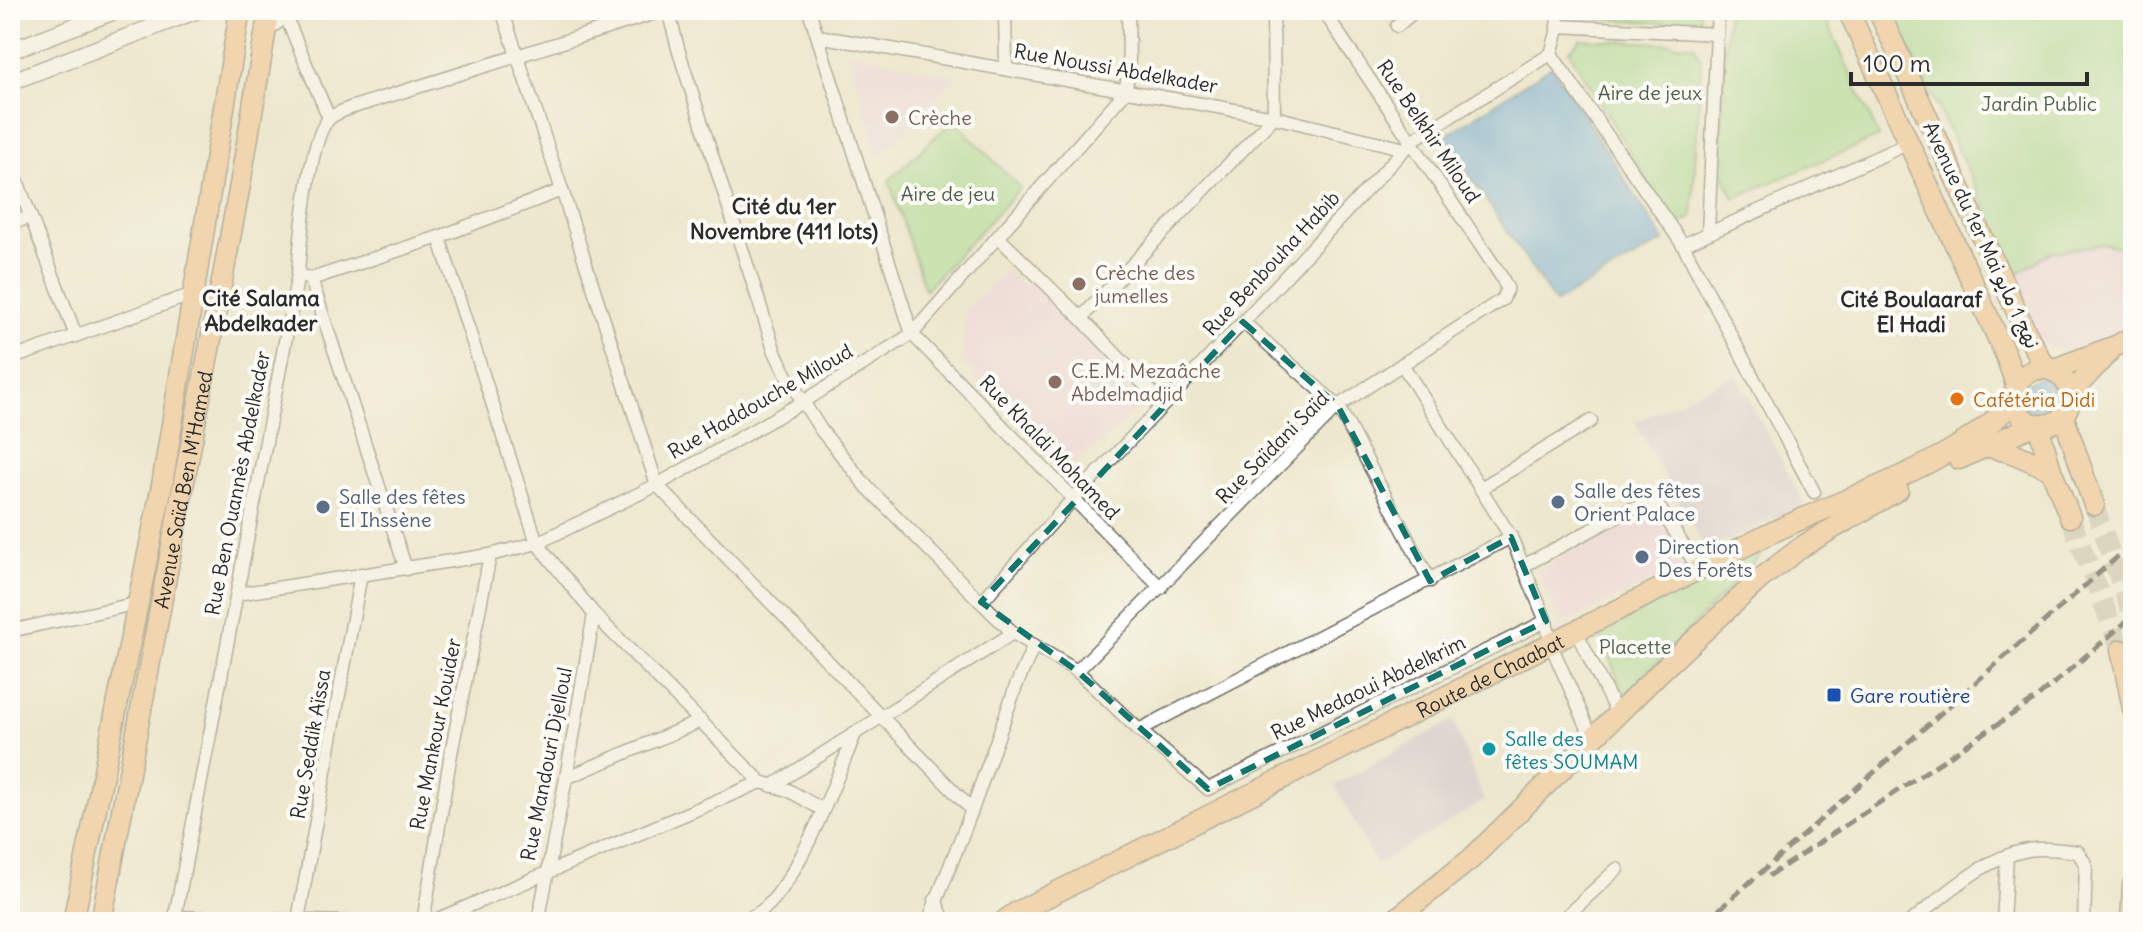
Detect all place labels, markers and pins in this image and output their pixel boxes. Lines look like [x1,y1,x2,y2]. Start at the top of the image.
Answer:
place label: Crèche [908,105,972,130]
marker: Crèche [883,108,901,126]
place label: Crèche des jumelles [1094,260,1195,308]
marker: Crèche des jumelles [1070,275,1088,293]
place label: C.E.M. Mezaâche Abdelmadjid [1071,358,1221,406]
marker: C.E.M. Mezaâche Abdelmadjid [1046,373,1064,391]
place label: Cafétéria Didi [1973,387,2095,412]
marker: Cafétéria Didi [1948,390,1966,408]
place label: Salle des fêtes Orient Palace [1574,478,1701,526]
place label: Salle des fêtes El Ihssène [339,484,466,532]
marker: Salle des fêtes Orient Palace [1549,493,1567,511]
marker: Salle des fêtes El Ihssène [314,498,332,516]
place label: Direction Des Forêts [1658,534,1753,582]
marker: Direction Des Forêts [1633,548,1651,566]
place label: Gare routière [1850,683,1970,708]
marker: Gare routière [1825,686,1843,704]
place label: Salle des fêtes SOUMAM [1505,726,1639,774]
marker: Salle des fêtes SOUMAM [1480,740,1498,758]

